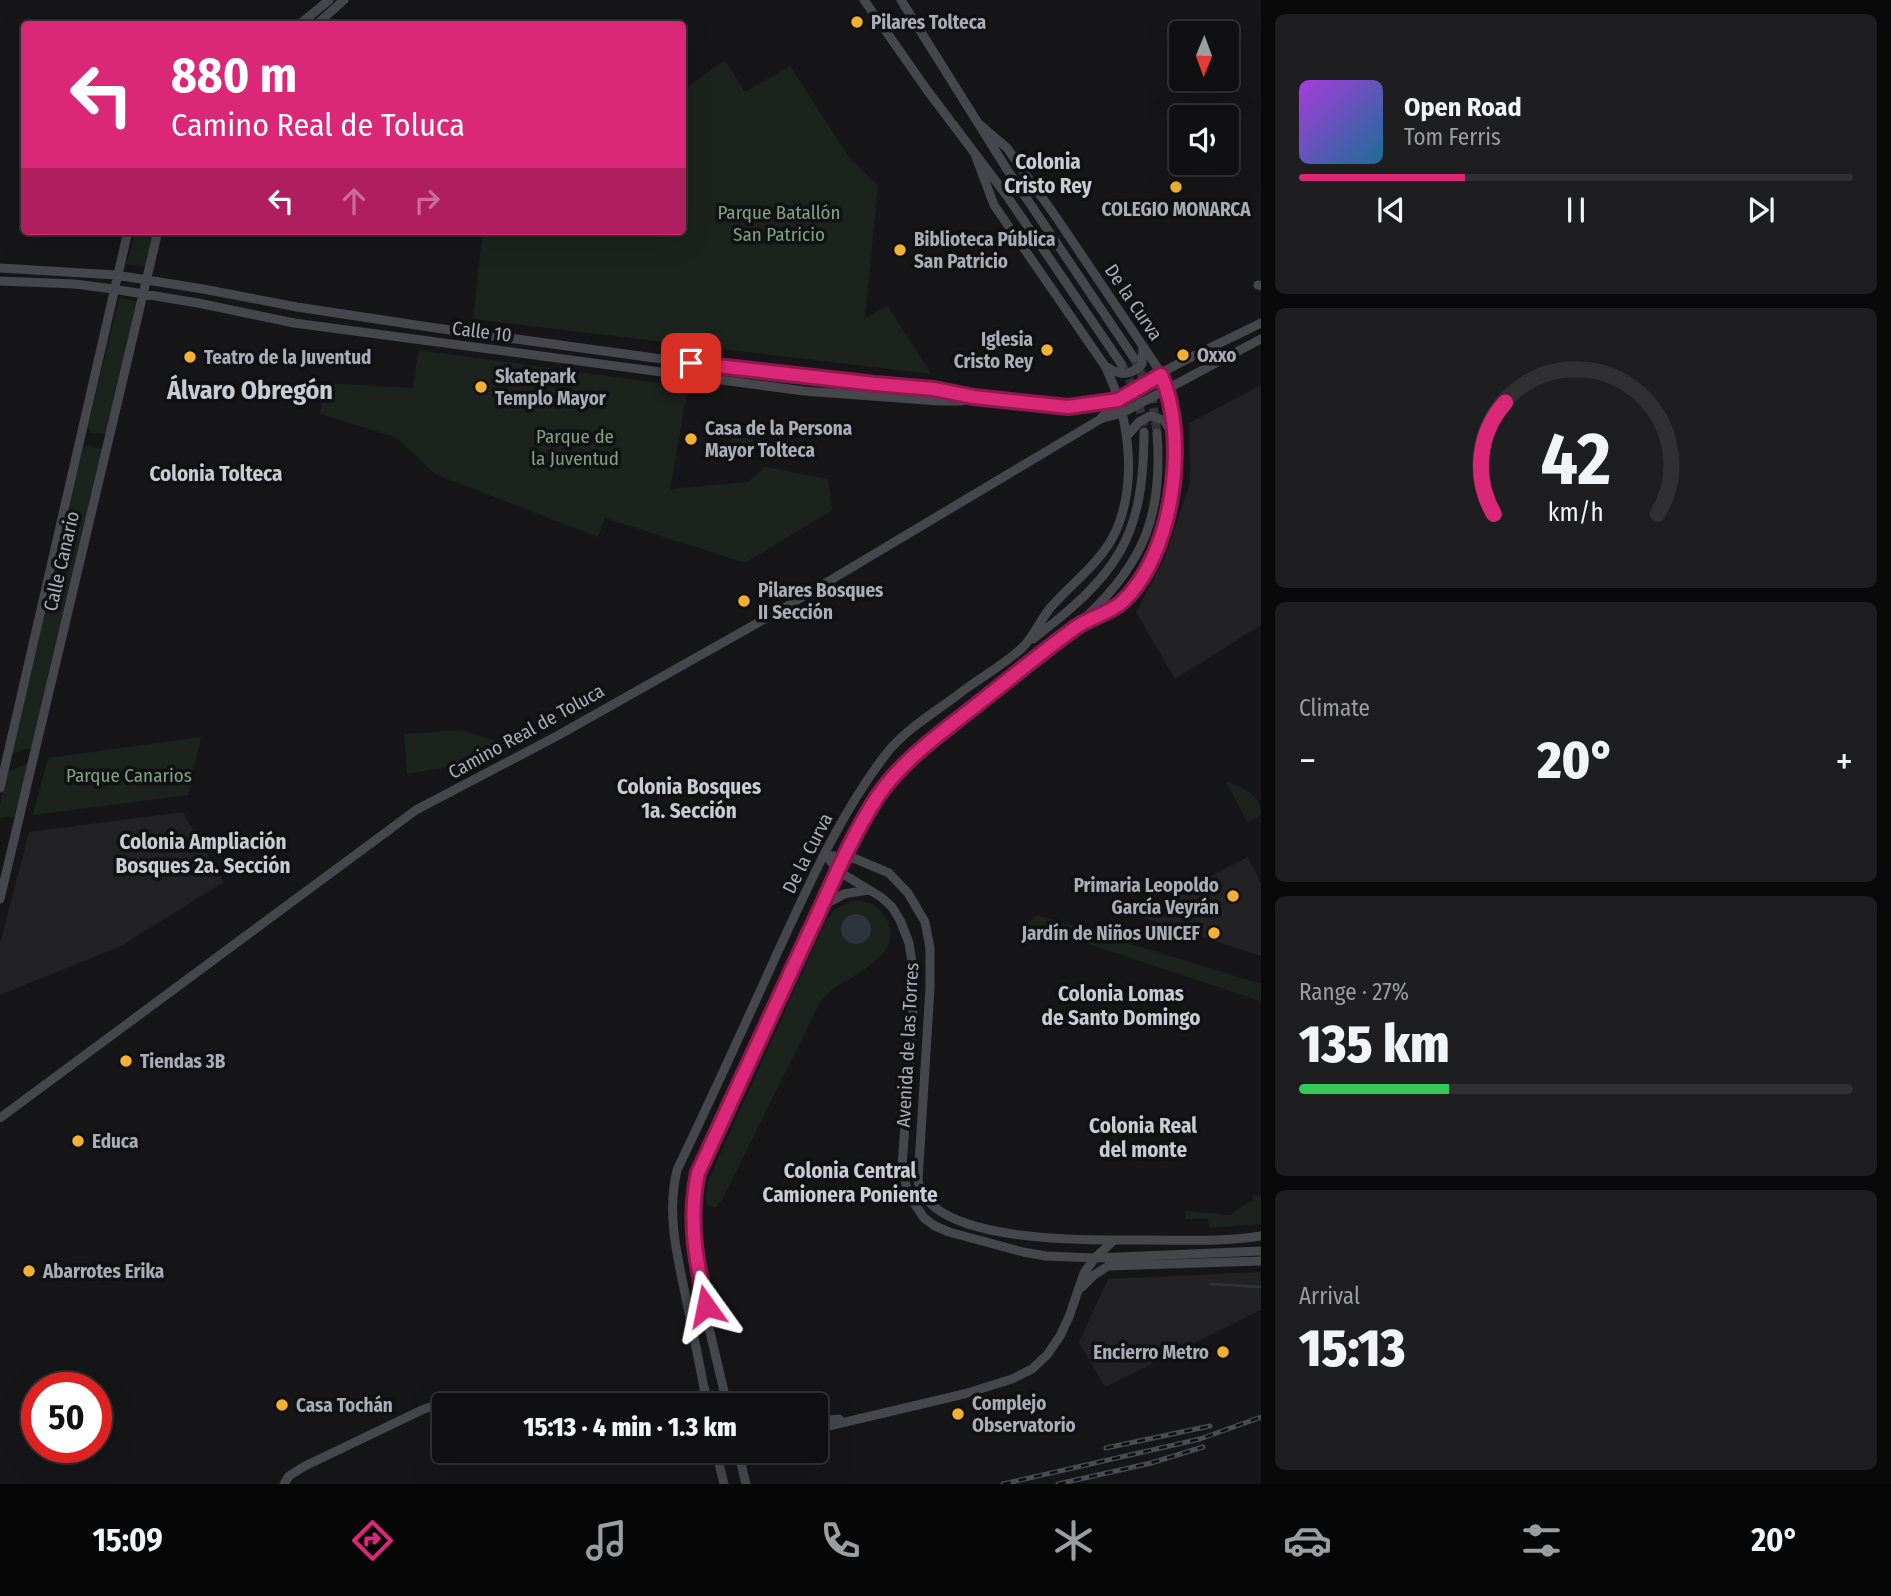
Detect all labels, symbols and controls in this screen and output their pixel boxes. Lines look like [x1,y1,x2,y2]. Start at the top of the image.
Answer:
place label: Pilares Tolteca [871,11,986,34]
marker: Pilares Tolteca [849,14,865,30]
north arrow [1169,21,1239,91]
map controls [1169,21,1239,175]
text: 880 m [171,46,297,105]
icon: left [56,49,147,140]
text: Open Road [1404,92,1522,123]
button: sound [1169,105,1239,175]
text: Camino Real de Toluca [171,106,465,144]
text: Tom Ferris [1404,123,1501,151]
district label: Colonia Cristo Rey [1004,149,1093,199]
marker: COLEGIO MONARCA [1168,179,1184,195]
icon: left [262,182,300,220]
icon: ahead [335,182,373,220]
icon: right [408,182,446,220]
icon: previous [1372,191,1410,229]
icon: pause [1557,191,1595,229]
icon: next [1742,191,1780,229]
place label: COLEGIO MONARCA [1101,198,1251,221]
park label: Parque Batallón San Patricio [717,201,841,246]
place label: Biblioteca Pública San Patricio [914,228,1055,273]
marker: Biblioteca Pública San Patricio [892,242,908,258]
street label: De la Curva [1100,260,1167,345]
street label: Calle 10 [451,316,513,347]
place label: Iglesia Cristo Rey [954,328,1034,373]
pin [661,333,721,393]
marker: Iglesia Cristo Rey [1039,342,1055,358]
icon: arrive [672,344,710,382]
place label: Oxxo [1197,344,1237,367]
place label: Teatro de la Juventud [204,346,371,369]
marker: Oxxo [1175,347,1191,363]
marker: Teatro de la Juventud [182,349,198,365]
place label: Skatepark Templo Mayor [495,365,607,410]
district label: Álvaro Obregón [166,374,333,406]
marker: Skatepark Templo Mayor [473,379,489,395]
text: 42 [1541,416,1611,503]
place label: Casa de la Persona Mayor Tolteca [705,417,852,462]
park label: Parque de la Juventud [531,425,619,470]
marker: Casa de la Persona Mayor Tolteca [683,431,699,447]
district label: Colonia Tolteca [149,461,283,487]
text: km/h [1548,498,1604,528]
street label: Calle Canario [39,509,84,613]
place label: Pilares Bosques II Sección [758,579,884,624]
marker: Pilares Bosques II Sección [736,593,752,609]
street label: Camino Real de Toluca [444,679,608,784]
text: Climate [1299,694,1370,722]
text: 20° [1537,729,1615,792]
text: − [1299,738,1316,784]
text: + [1836,738,1853,784]
park label: Parque Canarios [66,764,192,787]
district label: Colonia Bosques 1a. Sección [617,774,761,824]
street label: De la Curva [777,809,837,897]
district label: Colonia Ampliación Bosques 2a. Sección [116,829,290,879]
place label: Primaria Leopoldo García Veyrán [1074,874,1219,919]
marker: Primaria Leopoldo García Veyrán [1225,888,1241,904]
place label: Jardín de Niños UNICEF [1020,922,1201,945]
marker: Jardín de Niños UNICEF [1206,925,1222,941]
street label: Avenida de las Torres [892,962,923,1128]
text: Range · 27% [1299,978,1409,1006]
district label: Colonia Lomas de Santo Domingo [1042,981,1200,1031]
text: 135 km [1299,1013,1450,1076]
place label: Tiendas 3B [140,1050,226,1073]
marker: Tiendas 3B [118,1053,134,1069]
district label: Colonia Real del monte [1089,1113,1197,1163]
place label: Educa [92,1130,138,1153]
marker: Educa [70,1133,86,1149]
district label: Colonia Central Camionera Poniente [762,1158,938,1208]
place label: Abarrotes Erika [42,1260,164,1283]
marker: Abarrotes Erika [21,1263,37,1279]
position arrow [669,1269,743,1343]
text: Arrival [1299,1282,1360,1310]
text: 15:13 [1299,1317,1405,1380]
place label: Encierro Metro [1093,1341,1209,1364]
marker: Encierro Metro [1215,1344,1231,1360]
speed limit sign: 50 [21,1372,112,1463]
place label: Complejo Observatorio [972,1392,1076,1437]
place label: Casa Tochán [296,1394,393,1417]
marker: Casa Tochán [274,1397,290,1413]
marker: Complejo Observatorio [950,1406,966,1422]
text: 15:13 · 4 min · 1.3 km [523,1412,737,1443]
icon: directions [348,1516,397,1565]
icon: music [582,1516,631,1565]
icon: phone [816,1516,865,1565]
icon: climate [1049,1516,1098,1565]
icon: car [1283,1516,1332,1565]
icon: filters [1517,1516,1566,1565]
text: 15:09 [92,1521,163,1559]
text: 20° [1751,1521,1799,1559]

